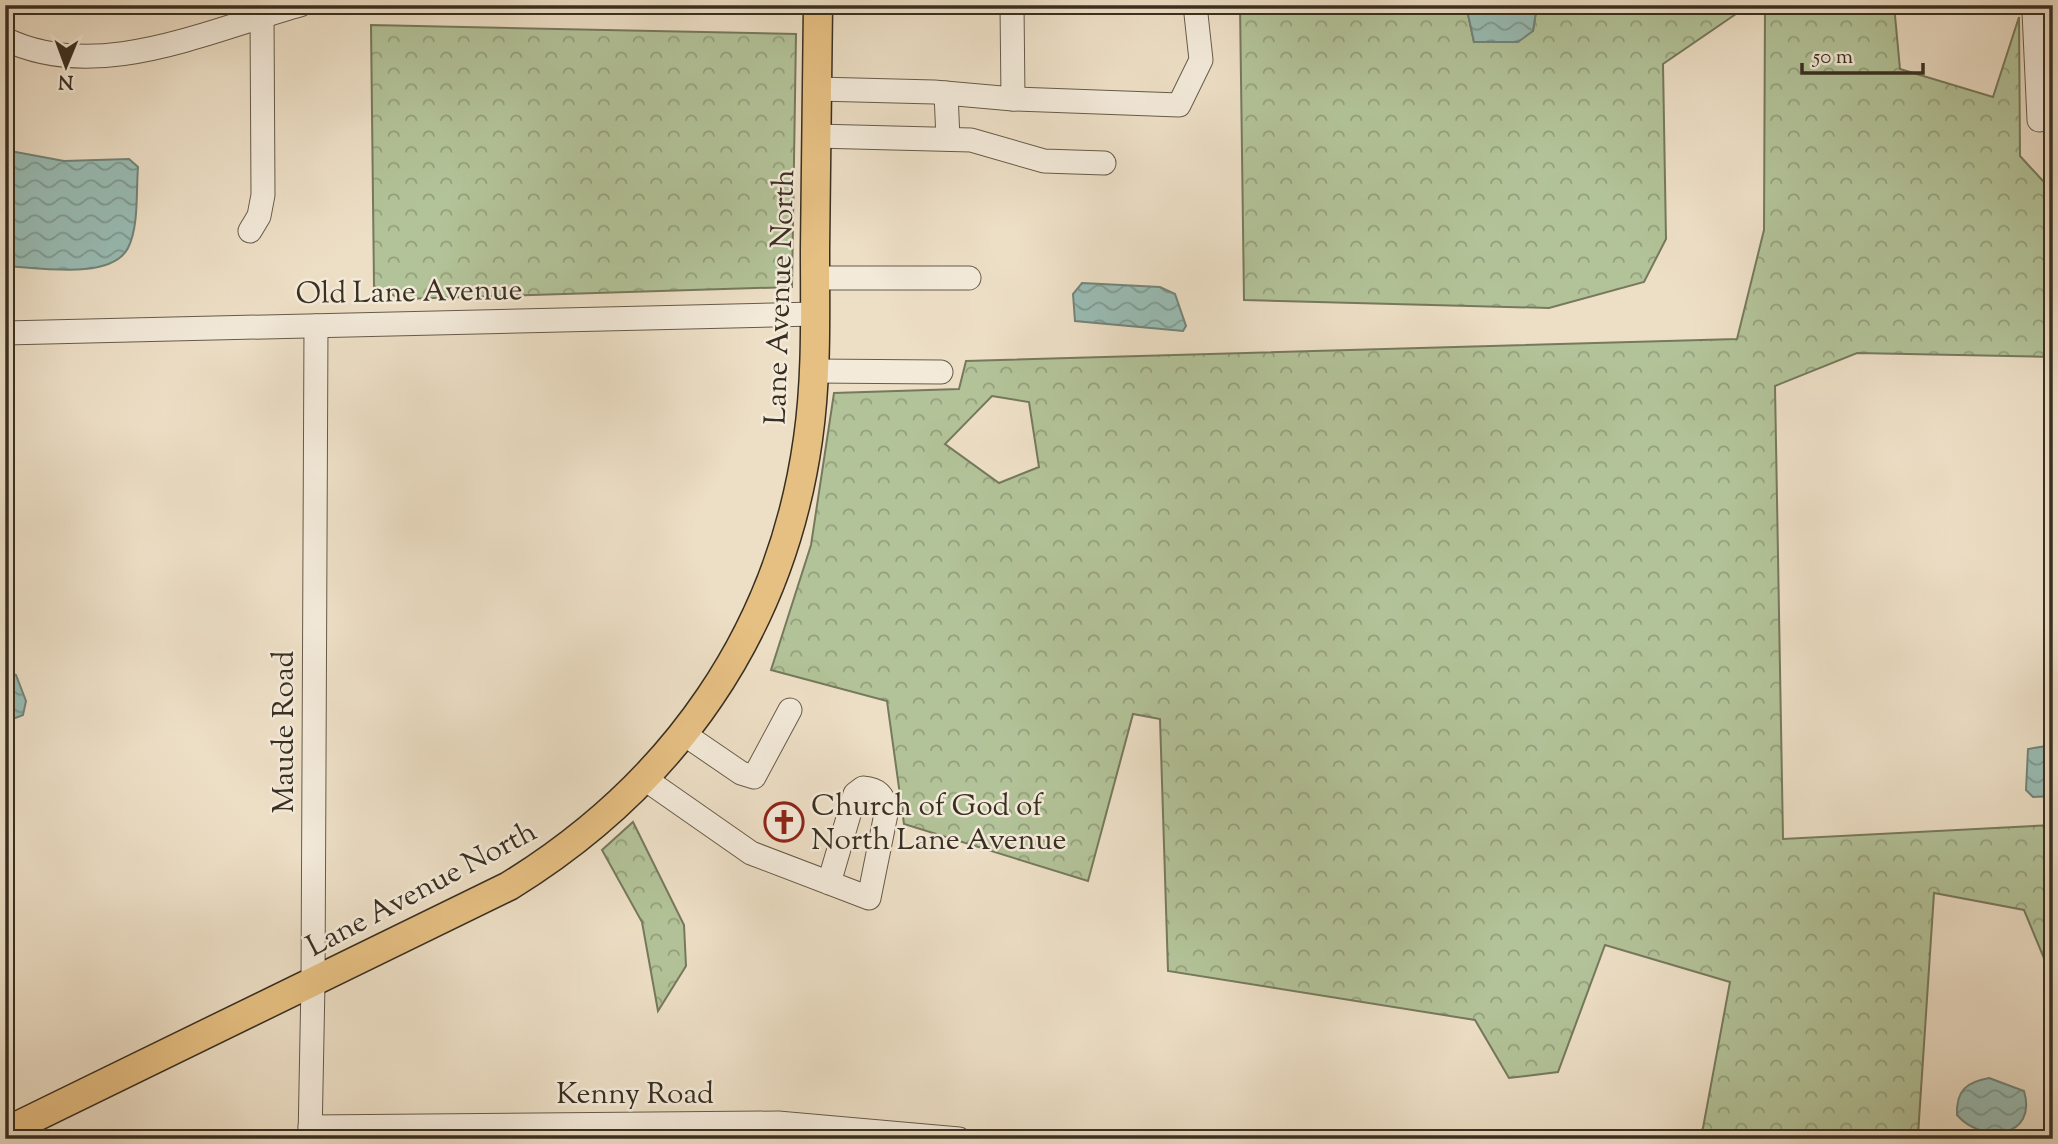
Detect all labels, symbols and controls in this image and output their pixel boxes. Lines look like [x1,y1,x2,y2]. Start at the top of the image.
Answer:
north arrow [32,32,102,102]
scale bar [1802,32,1923,76]
text: 50 m [1812,43,1853,73]
text: N [58,67,74,94]
street label: Lane Avenue North [756,168,807,425]
street label: Old Lane Avenue [295,270,523,317]
street label: Maude Road [264,651,307,813]
place label: Church of God of North Lane Avenue [811,786,1066,863]
church icon: Church of God of North Lane Avenue [763,801,805,843]
street label: Lane Avenue North [299,811,545,969]
street label: Kenny Road [556,1074,714,1117]

